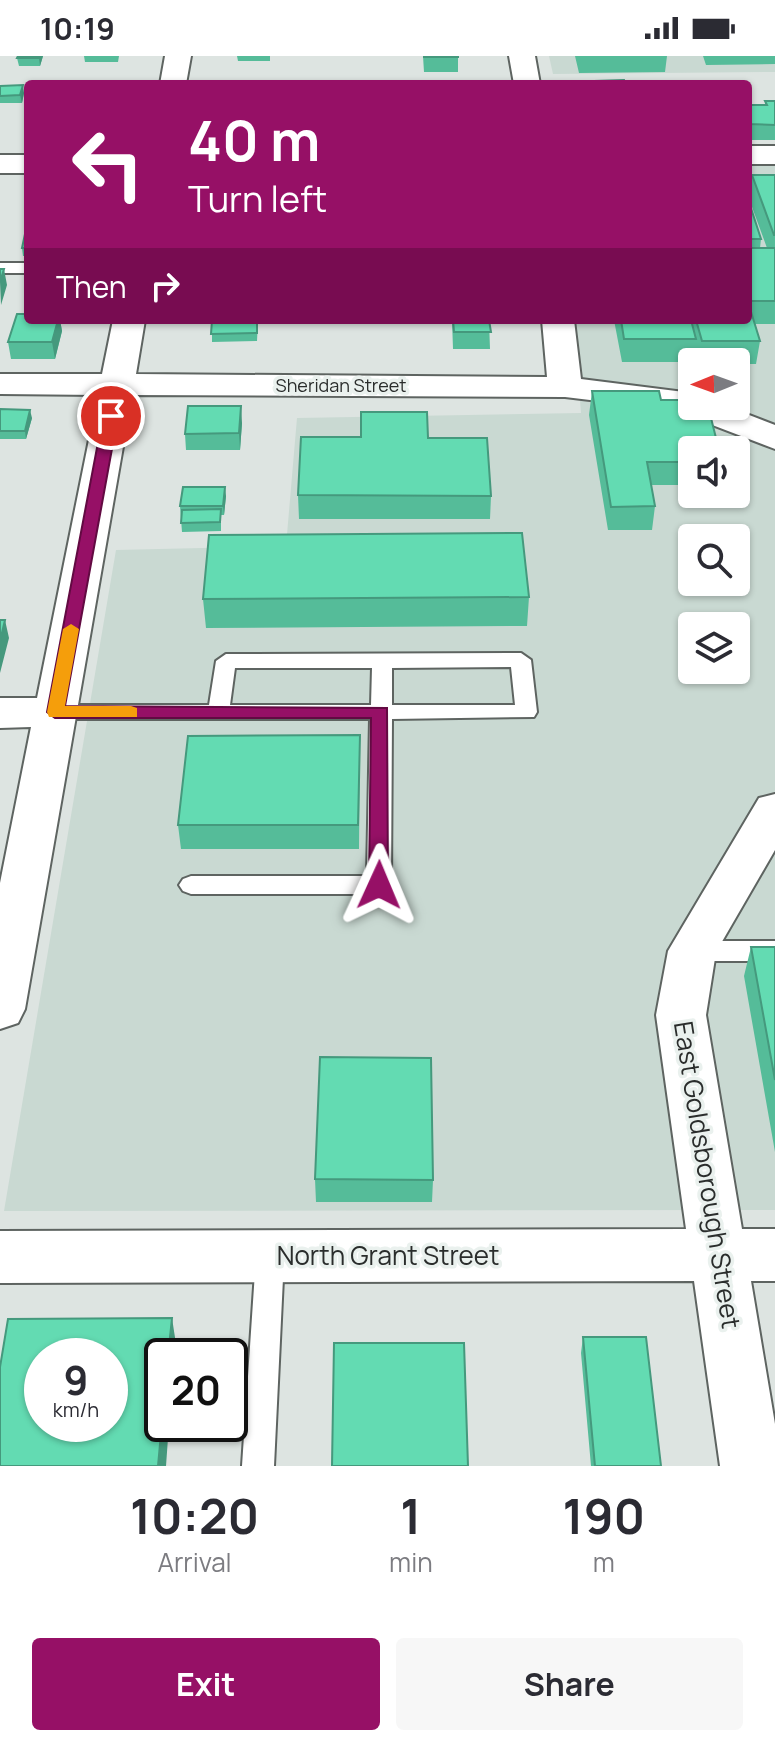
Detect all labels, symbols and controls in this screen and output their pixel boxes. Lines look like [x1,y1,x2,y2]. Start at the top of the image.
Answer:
text: 10:19 [40,8,115,49]
text: 40 m [188,101,320,178]
icon: left [56,112,160,216]
text: Turn left [188,174,327,223]
icon: right [143,264,187,308]
text: Then [56,266,127,307]
north arrow [678,348,750,420]
map controls [678,348,750,684]
street label: Sheridan Street [276,373,406,397]
pin [77,382,145,450]
icon: arrive [89,394,133,438]
button: sound [678,436,750,508]
button: search [678,524,750,596]
button: layers [678,612,750,684]
position arrow [337,843,421,927]
street label: East Goldsborough Street [666,1019,750,1331]
street label: North Grant Street [277,1237,499,1273]
speed limit sign: 20 [144,1338,248,1442]
text: 9 [64,1352,88,1407]
text: km/h [53,1396,99,1423]
text: 10:20 [130,1483,259,1548]
text: 1 [400,1483,421,1548]
text: 190 [563,1483,645,1548]
text: Arrival [157,1544,232,1580]
text: min [389,1544,433,1580]
text: m [593,1544,615,1580]
button: Exit [32,1638,380,1730]
button: Share [396,1638,743,1730]

